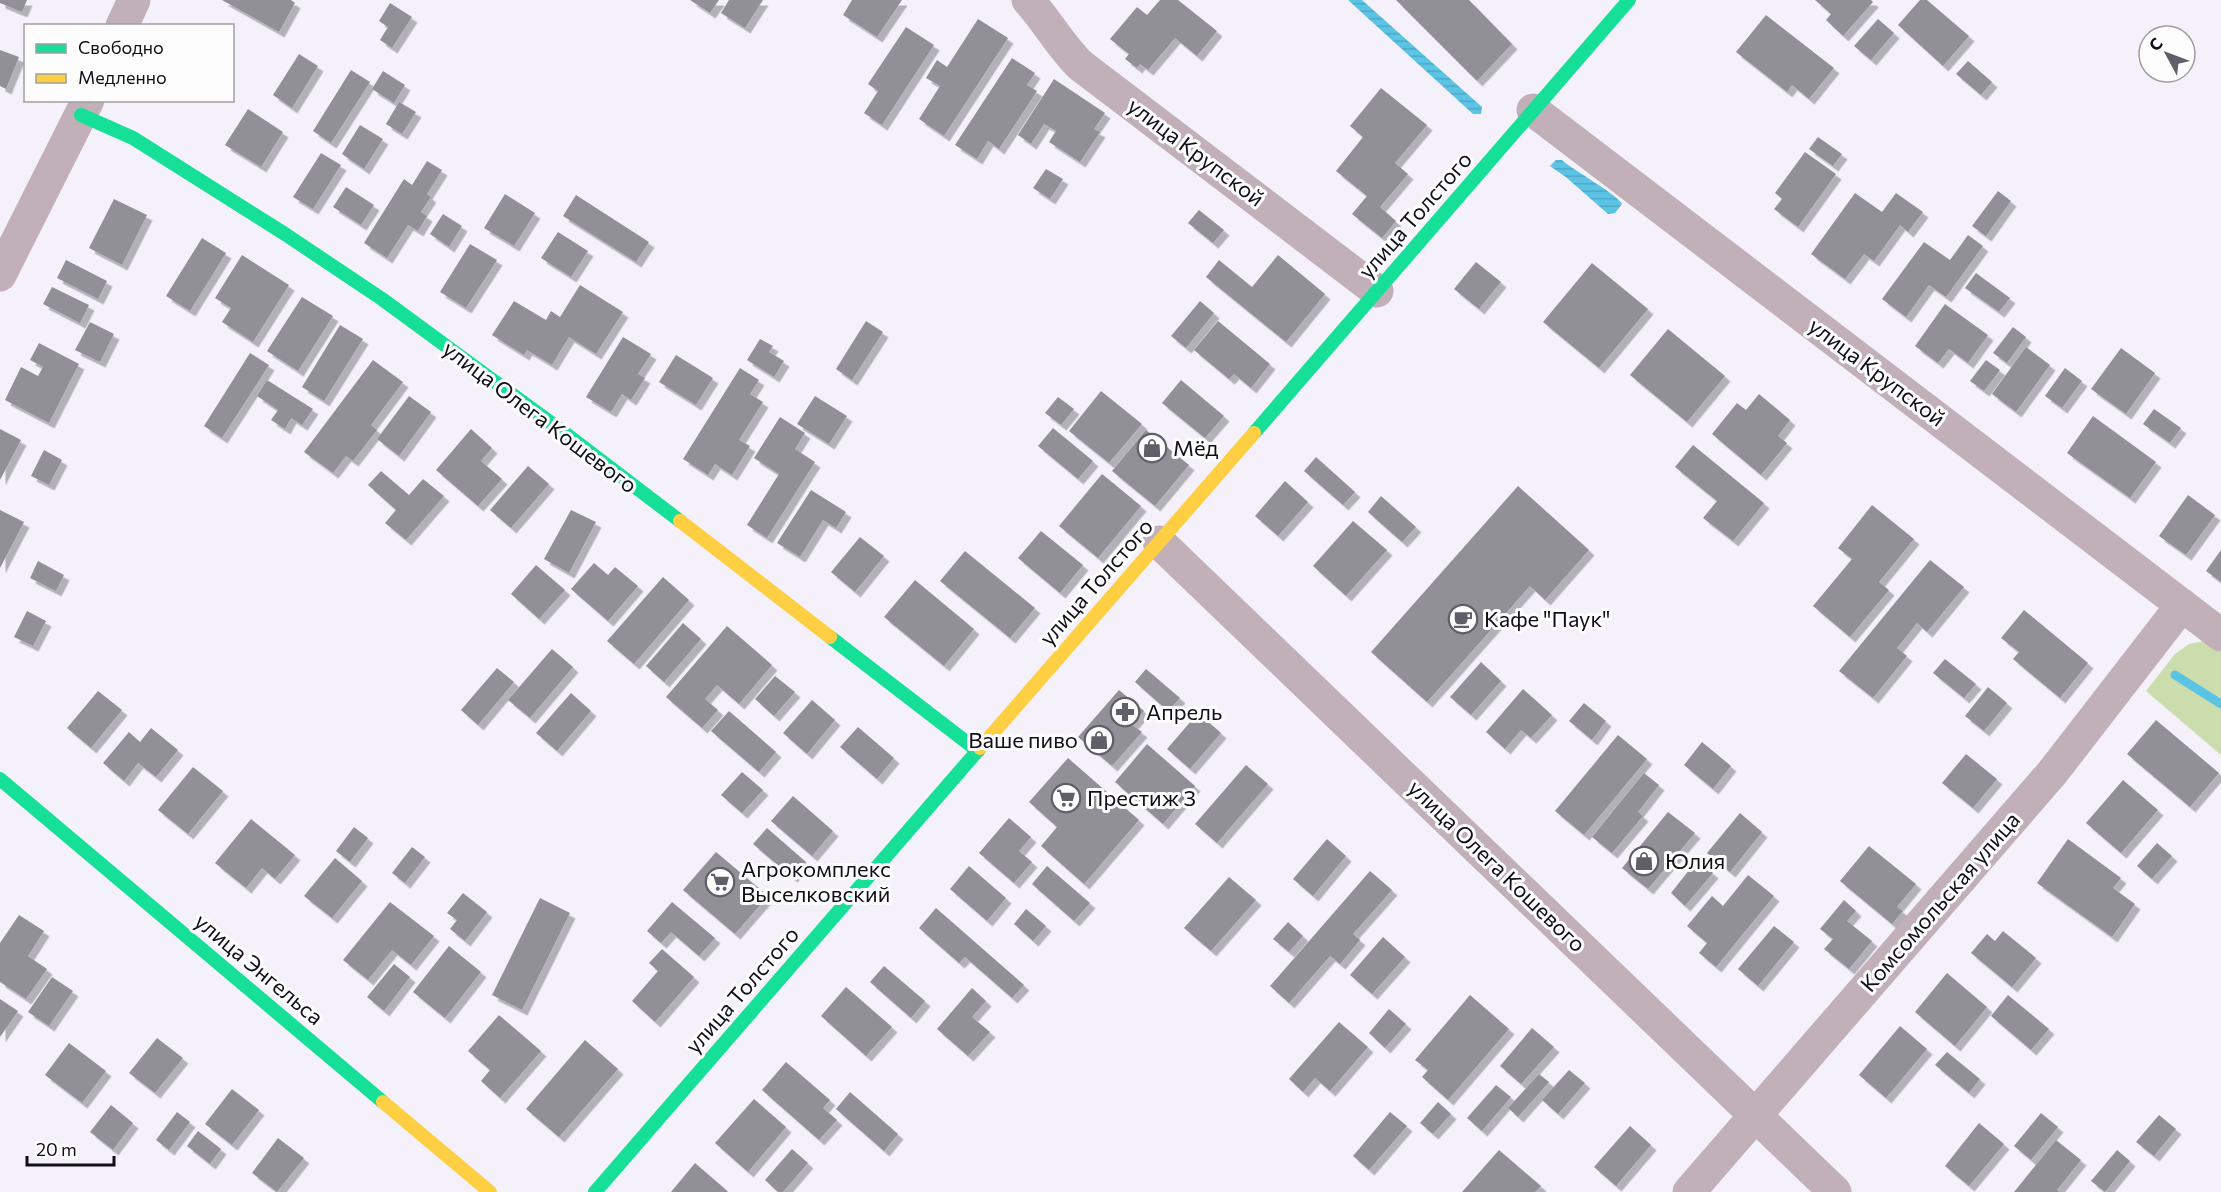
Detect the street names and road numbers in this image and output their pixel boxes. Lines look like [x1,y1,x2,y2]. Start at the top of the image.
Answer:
street label: улица Крупской [1123,92,1270,212]
street label: улица Толстого [1352,146,1477,284]
street label: улица Крупской [1804,312,1951,432]
street label: улица Олега Кошевого [438,335,643,498]
street label: улица Толстого [1033,513,1158,651]
street label: улица Олега Кошевого [1403,774,1592,957]
street label: Комсомольская улица [1854,806,2025,997]
street label: улица Энгельса [190,907,329,1030]
street label: улица Толстого [679,921,804,1059]

